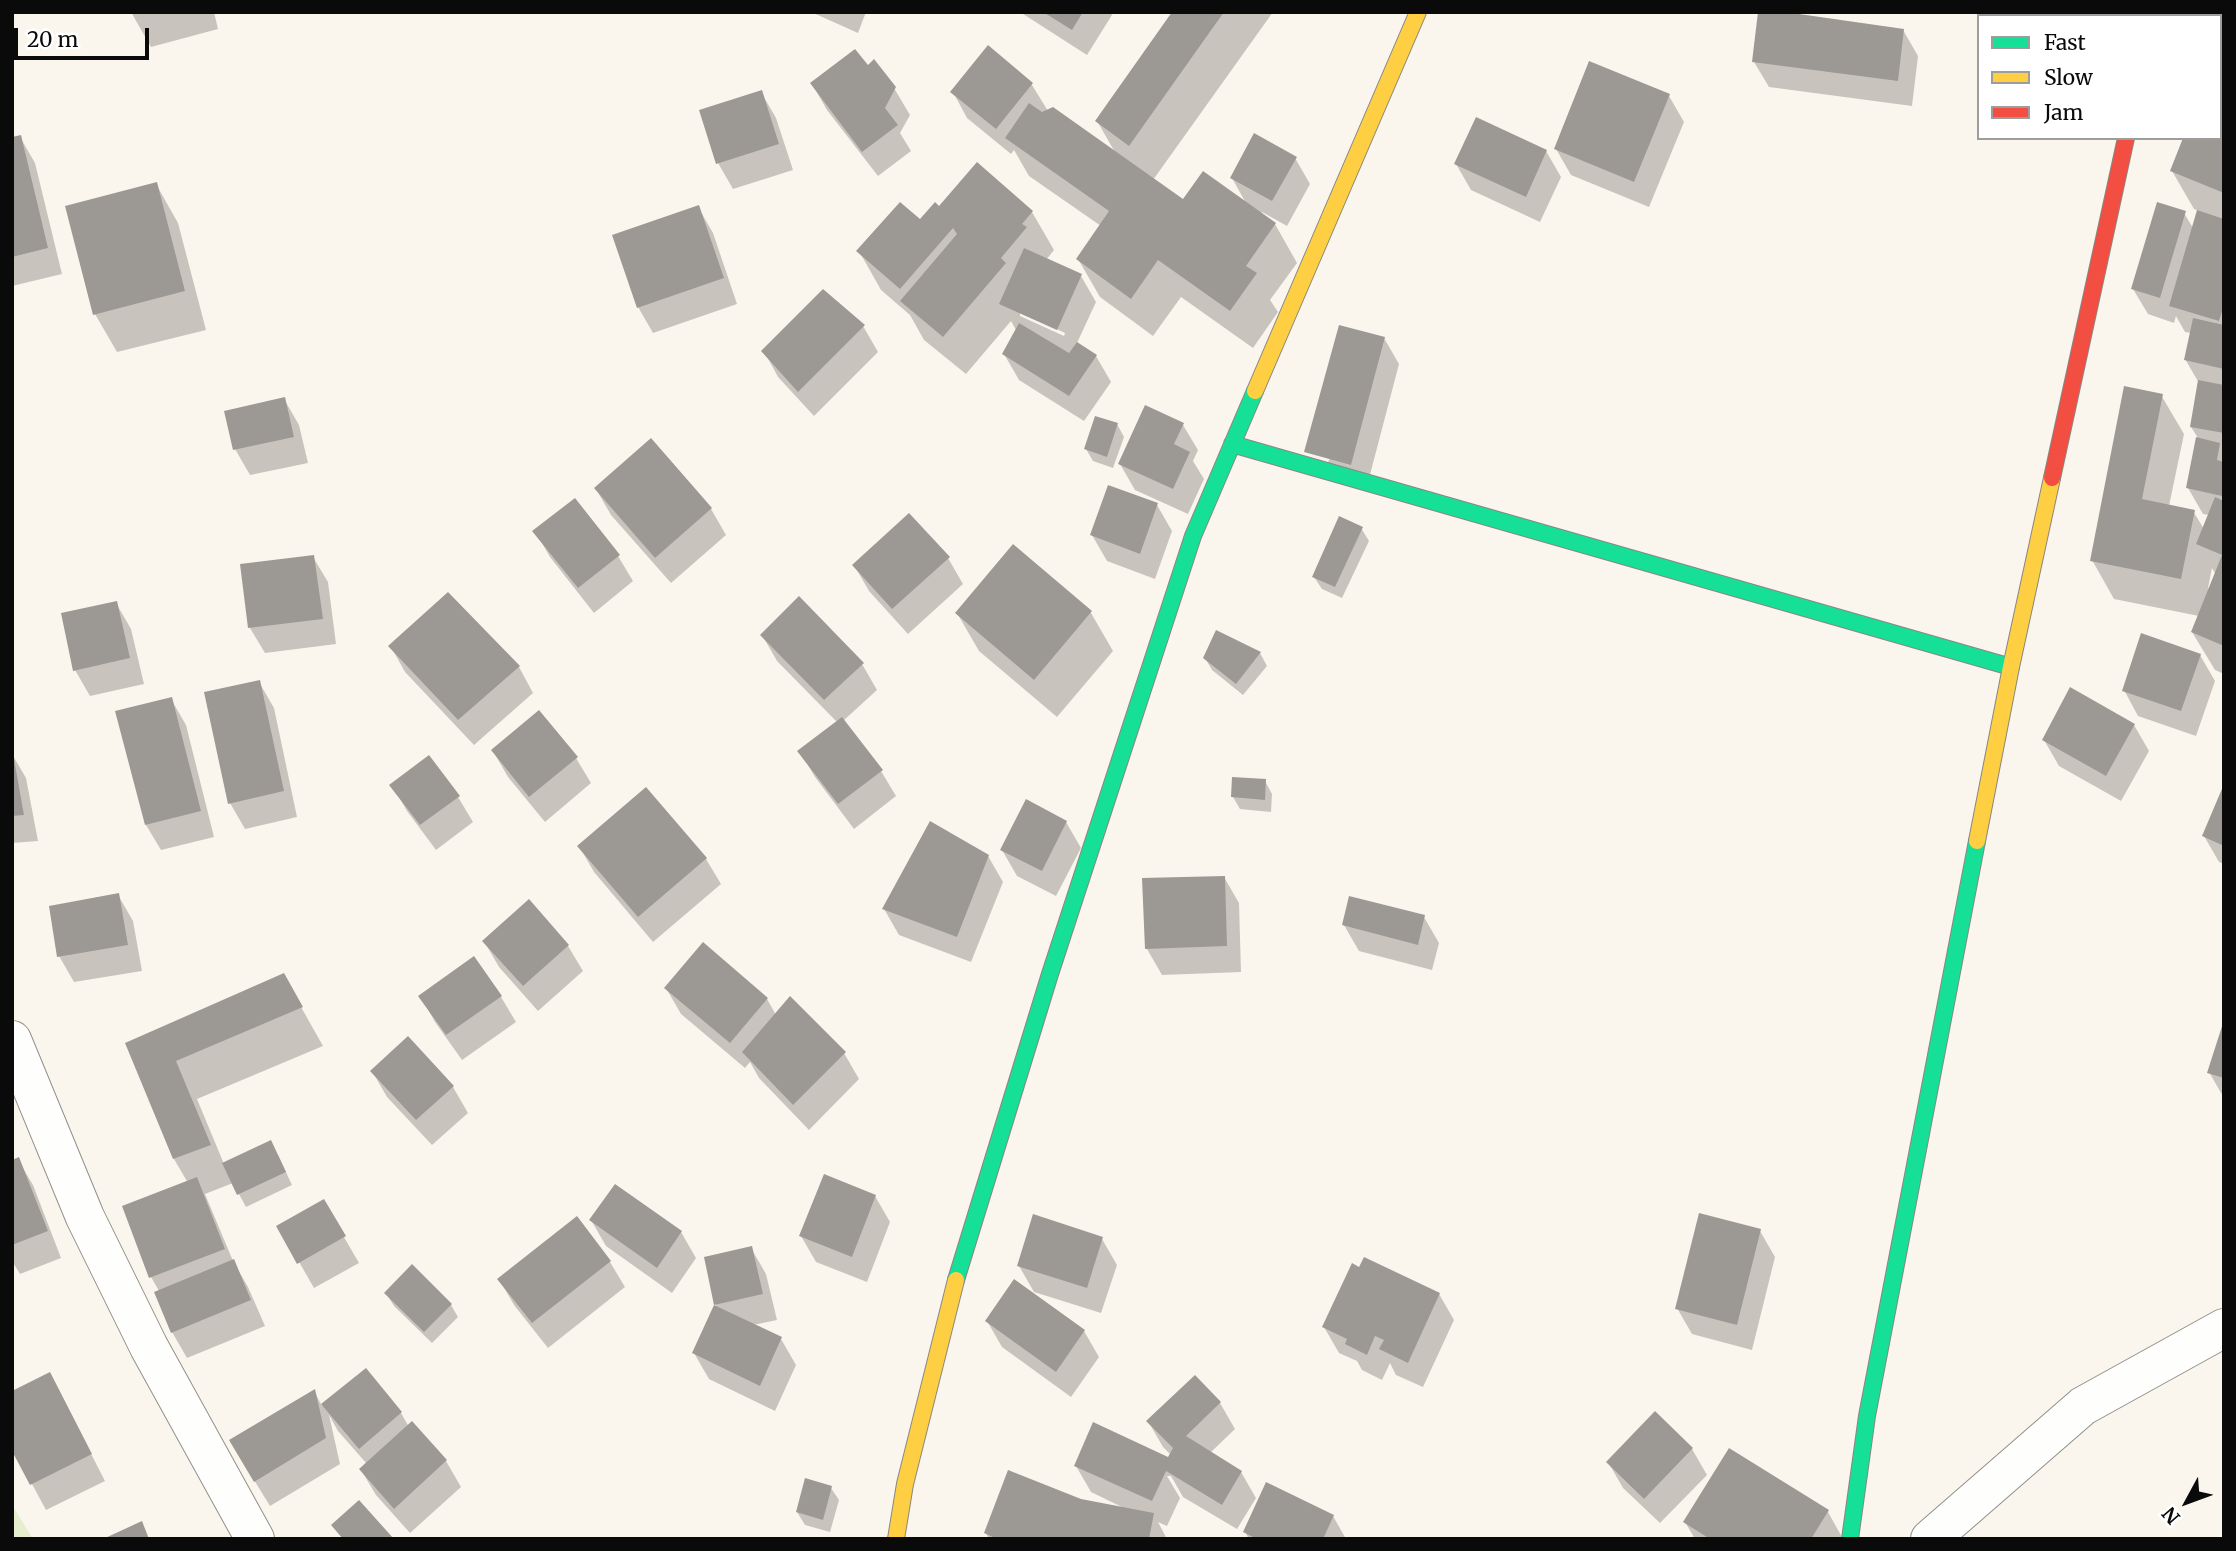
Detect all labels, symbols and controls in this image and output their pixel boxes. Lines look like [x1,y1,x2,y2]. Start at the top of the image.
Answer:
scale bar [18,14,152,58]
legend [1977,14,2222,140]
text: 20 m [27,26,78,53]
text: Fast [2044,29,2086,56]
text: Slow [2044,64,2093,91]
text: Jam [2044,99,2083,126]
north arrow [2152,1467,2222,1537]
text: N [2157,1502,2185,1529]

